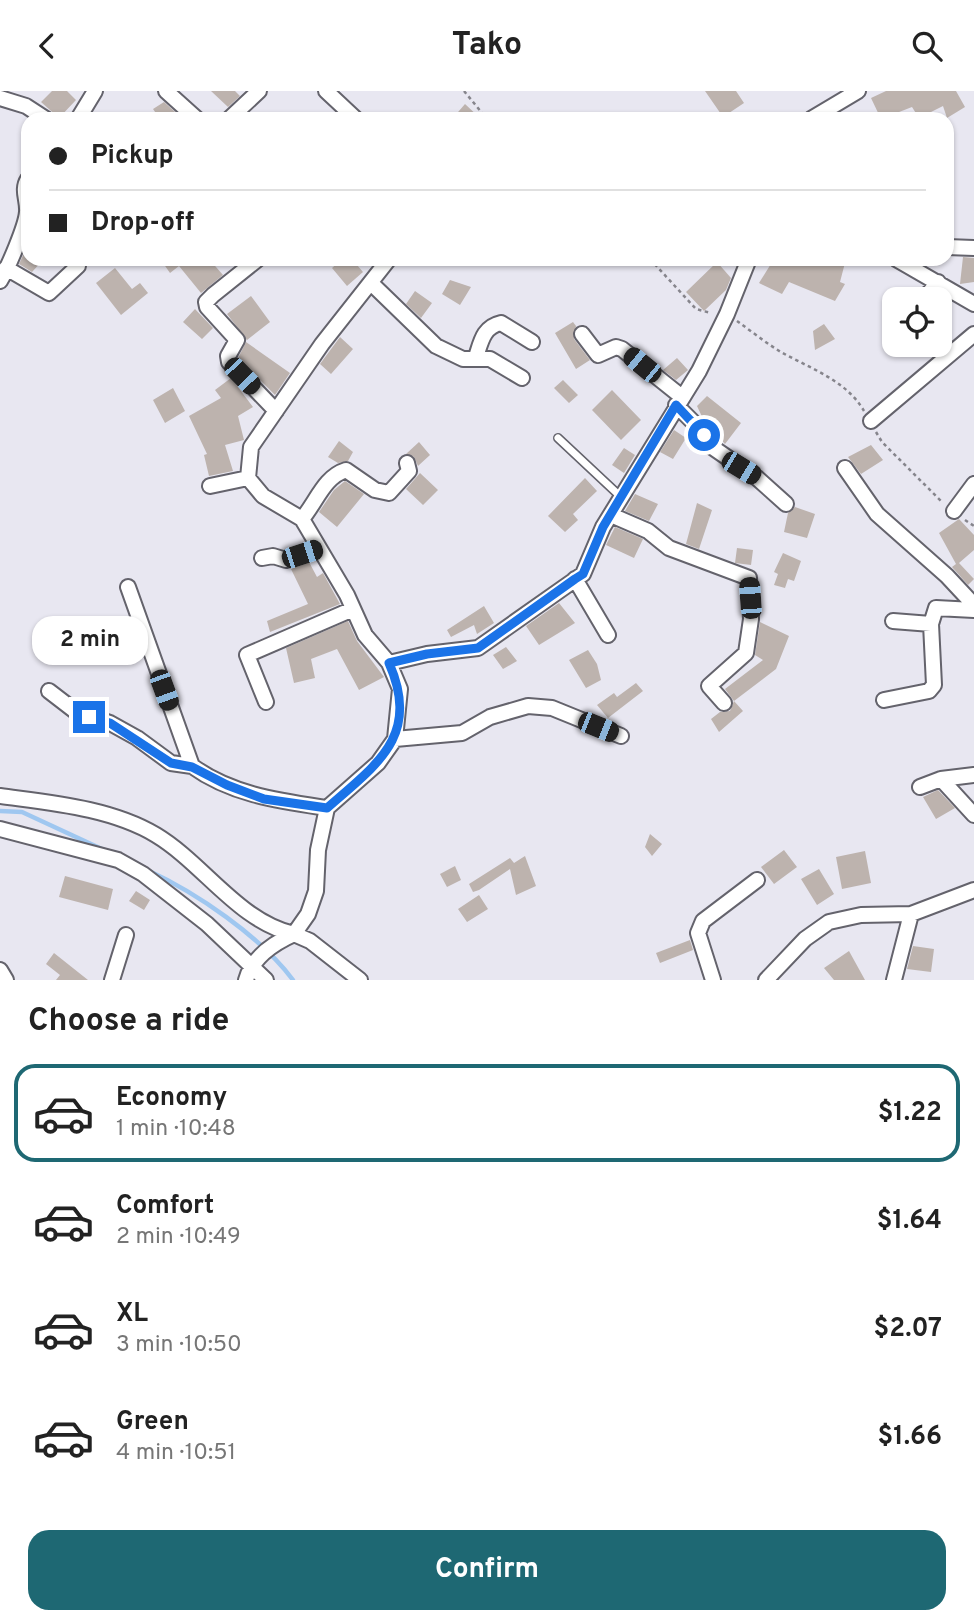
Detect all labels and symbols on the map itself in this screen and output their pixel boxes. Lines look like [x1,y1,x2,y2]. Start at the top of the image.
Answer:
car [620,344,665,386]
car [220,354,265,398]
route start [688,419,720,451]
car [718,448,765,488]
car [279,538,326,570]
car [739,576,762,620]
callout: 2 min [31,615,147,665]
car [147,667,182,713]
route end [73,701,105,733]
car [575,709,622,745]

